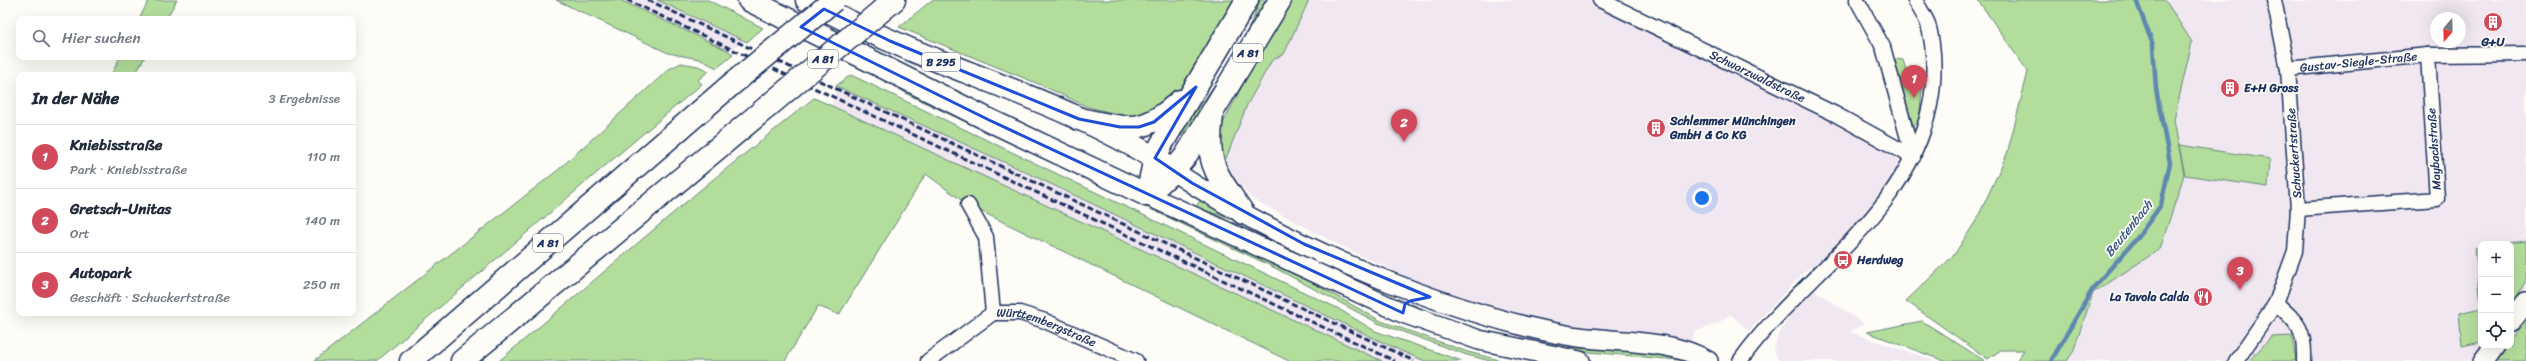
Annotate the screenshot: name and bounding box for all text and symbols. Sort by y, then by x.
building icon: G+U [2482,11,2504,33]
north arrow [2430,12,2466,48]
search box [16,16,356,60]
text: Hier suchen [62,25,141,51]
icon: search [30,27,52,49]
place label: G+U [2481,31,2505,53]
road number: A 81 [1233,44,1263,62]
street label: Schwarzwaldstraße [1706,44,1809,109]
street label: Gustav-Siegle-Straße [2299,45,2418,79]
road number: A 81 [808,50,838,68]
road number: B 295 [922,53,960,71]
pin: 1 [1901,65,1927,98]
building icon: E+H Gross [2219,77,2241,99]
place label: E+H Gross [2244,77,2300,99]
text: In der Nähe [32,83,119,113]
text: 3 Ergebnisse [269,87,340,110]
street label: Schuckertstraße [2280,107,2308,199]
street label: Maybachstraße [2420,107,2448,191]
pin: 2 [1391,109,1417,142]
place label: Schlemmer Münchingen GmbH & Co KG [1669,110,1796,146]
building icon: Schlemmer Münchingen GmbH & Co KG [1645,117,1667,139]
text: Kniebisstraße [70,132,163,158]
text: 1 [42,145,48,168]
text: 110 m [307,145,340,168]
text: Park · Kniebisstraße [70,158,187,181]
your location [1692,188,1712,208]
water label: Beutenbach [2098,194,2159,262]
text: Gretsch-Unitas [70,196,171,222]
text: 2 [41,209,49,232]
text: 140 m [305,209,340,232]
text: Ort [70,222,89,245]
road number: A 81 [533,234,563,252]
map controls [2478,241,2514,349]
button: + [2478,241,2514,277]
bus stop icon: Herdweg [1832,249,1854,271]
place label: Herdweg [1856,249,1904,271]
pin: 3 [2227,257,2253,290]
text: Autopark [70,260,132,286]
text: 3 [41,273,49,296]
text: 250 m [303,273,340,296]
button: − [2478,277,2514,313]
text: Geschäft · Schuckertstraße [70,286,230,309]
place label: La Tavola Calda [2110,286,2190,308]
restaurant icon: La Tavola Calda [2192,286,2214,308]
street label: Württembergstraße [996,302,1100,353]
button: locate [2478,313,2514,349]

